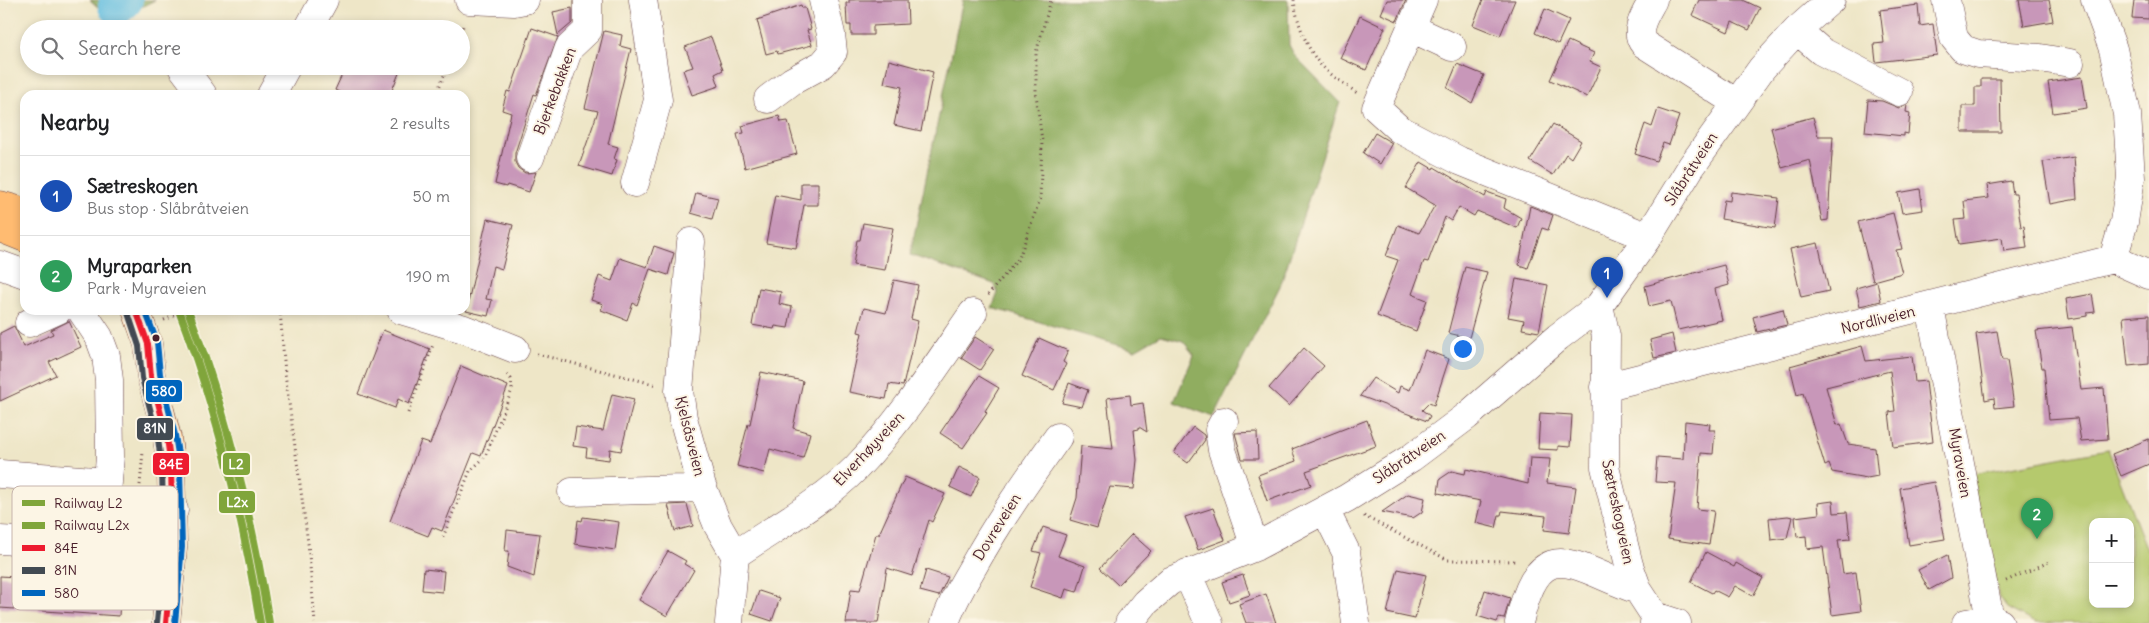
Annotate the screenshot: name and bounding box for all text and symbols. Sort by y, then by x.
search box [20,20,470,75]
icon: search [38,34,66,62]
text: Search here [78,36,181,60]
street label: Bjerkebakken [529,44,580,137]
text: Nearby [40,109,110,136]
text: 2 results [390,113,450,133]
street label: Slåbråtveien [1660,128,1721,209]
text: Sætreskogen [87,174,198,198]
text: 1 [53,186,59,206]
text: 50 m [412,186,450,206]
text: Bus stop · Slåbråtveien [87,198,249,218]
text: Myraparken [87,254,192,278]
pin: 1 [1591,257,1623,298]
text: 2 [52,266,60,286]
text: 190 m [406,266,450,286]
text: Park · Myraveien [87,278,207,298]
street label: Nordliveien [1839,301,1917,338]
unlabelled marker [151,333,161,343]
your location [1450,336,1476,362]
line badge: 580 [145,379,183,403]
text: 580 [151,382,177,400]
street label: Kjelsåsveien [671,394,710,478]
street label: Elverhøyveien [829,407,908,490]
line badge: 81N [136,417,174,441]
text: 81N [143,419,167,437]
street label: Slåbråtveien [1369,425,1449,488]
street label: Myraveien [1945,426,1976,500]
line badge: 84E [152,452,190,476]
line badge: L2 [222,452,251,476]
text: 84E [159,455,183,473]
text: L2 [228,455,244,473]
street label: Sætreskogveien [1598,458,1639,566]
legend [12,486,178,610]
street label: Dovreveien [968,489,1025,564]
line badge: L2x [218,490,256,514]
text: L2x [226,493,248,511]
text: Railway L2 [54,494,123,512]
pin: 2 [2021,498,2053,539]
text: Railway L2x [54,516,130,534]
map controls [2089,518,2134,608]
button: + [2089,518,2134,563]
text: 84E [54,539,78,557]
text: 81N [54,561,77,579]
button: − [2089,563,2134,608]
text: 580 [54,584,79,602]

